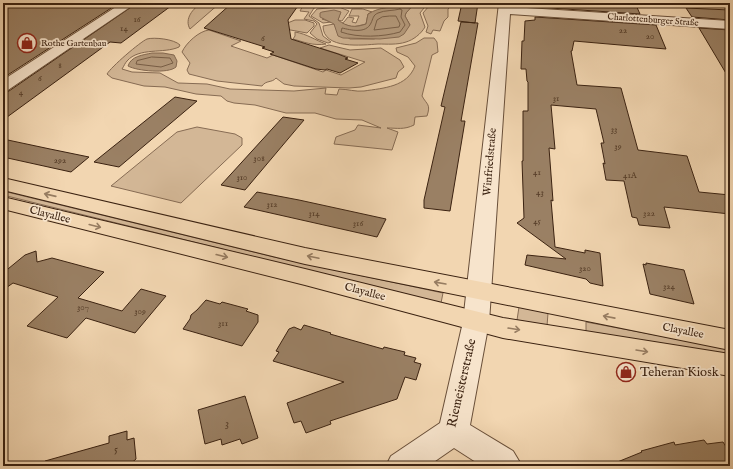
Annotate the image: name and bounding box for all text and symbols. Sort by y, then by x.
street label: Charlottenburger Straße [607,11,699,29]
house number: 16 [133,14,141,25]
house number: 14 [120,23,128,34]
house number: 22 [619,25,627,36]
house number: 20 [646,31,654,42]
shop icon: Rothe Gartenbau [16,32,38,54]
house number: 6 [261,33,265,44]
place label: Rothe Gartenbau [41,38,107,49]
house number: 8 [58,60,62,71]
house number: 6 [38,73,42,84]
house number: 4 [19,87,24,98]
house number: 31 [553,93,559,104]
house number: 33 [611,124,617,135]
street label: Winfriedstraße [480,127,500,197]
house number: 39 [614,141,622,152]
house number: 308 [253,153,265,164]
house number: 292 [54,155,66,166]
house number: 41 [533,167,541,178]
house number: 41A [623,170,638,181]
house number: 310 [236,172,248,183]
house number: 43 [536,187,544,198]
one-way arrow [44,190,57,198]
house number: 312 [267,199,277,210]
street label: Clayallee [28,203,72,227]
house number: 314 [308,208,320,219]
house number: 322 [643,208,655,219]
house number: 45 [533,216,542,227]
house number: 316 [353,218,363,229]
one-way arrow [88,222,101,230]
one-way arrow [215,253,228,261]
one-way arrow [306,253,319,261]
house number: 320 [579,263,591,274]
one-way arrow [434,279,447,287]
street label: Clayallee [343,280,387,304]
house number: 324 [663,281,676,292]
house number: 307 [77,302,89,313]
house number: 309 [134,306,146,317]
one-way arrow [603,312,616,320]
house number: 311 [218,318,228,329]
street label: Clayallee [661,320,705,342]
one-way arrow [507,326,520,334]
street label: Riemeisterstraße [444,337,480,429]
one-way arrow [635,347,648,355]
shop icon: Teheran Kiosk [615,361,637,383]
place label: Teheran Kiosk [640,364,720,381]
house number: 3 [225,417,229,431]
house number: 5 [114,442,118,456]

